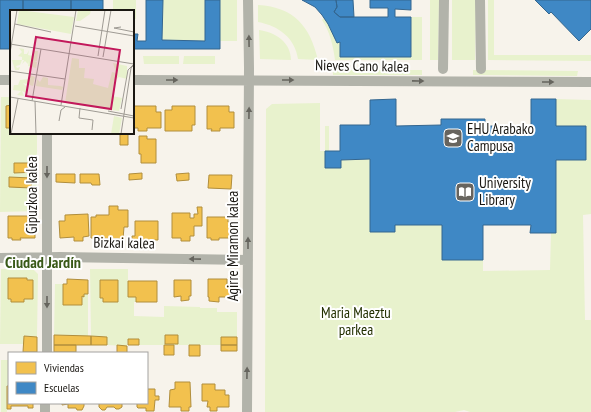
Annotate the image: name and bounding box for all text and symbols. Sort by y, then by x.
inset map [10,10,134,134]
one-way arrow [246,34,252,47]
street label: Nieves Cano kalea [315,55,409,76]
one-way arrow [166,77,179,83]
one-way arrow [282,77,295,83]
one-way arrow [412,78,425,84]
one-way arrow [542,79,555,85]
one-way arrow [246,106,252,119]
place label: EHU Arabako Campusa [467,119,534,155]
school or university icon: EHU Arabako Campusa [442,127,464,149]
street label: Gipuzkoa kalea [22,156,41,234]
one-way arrow [44,166,50,179]
place label: University Library [479,173,531,209]
library icon: University Library [454,181,476,203]
street label: Agirre Miramon kalea [223,191,242,301]
street label: Bizkai kalea [93,232,155,253]
one-way arrow [245,236,251,249]
district label: Ciudad Jardín [5,252,81,272]
one-way arrow [188,256,201,262]
one-way arrow [43,296,50,308]
park label: Maria Maeztu parkea [321,303,391,339]
legend [8,352,148,404]
text: Viviendas [43,360,84,375]
one-way arrow [244,366,250,379]
text: Escuelas [44,380,79,395]

